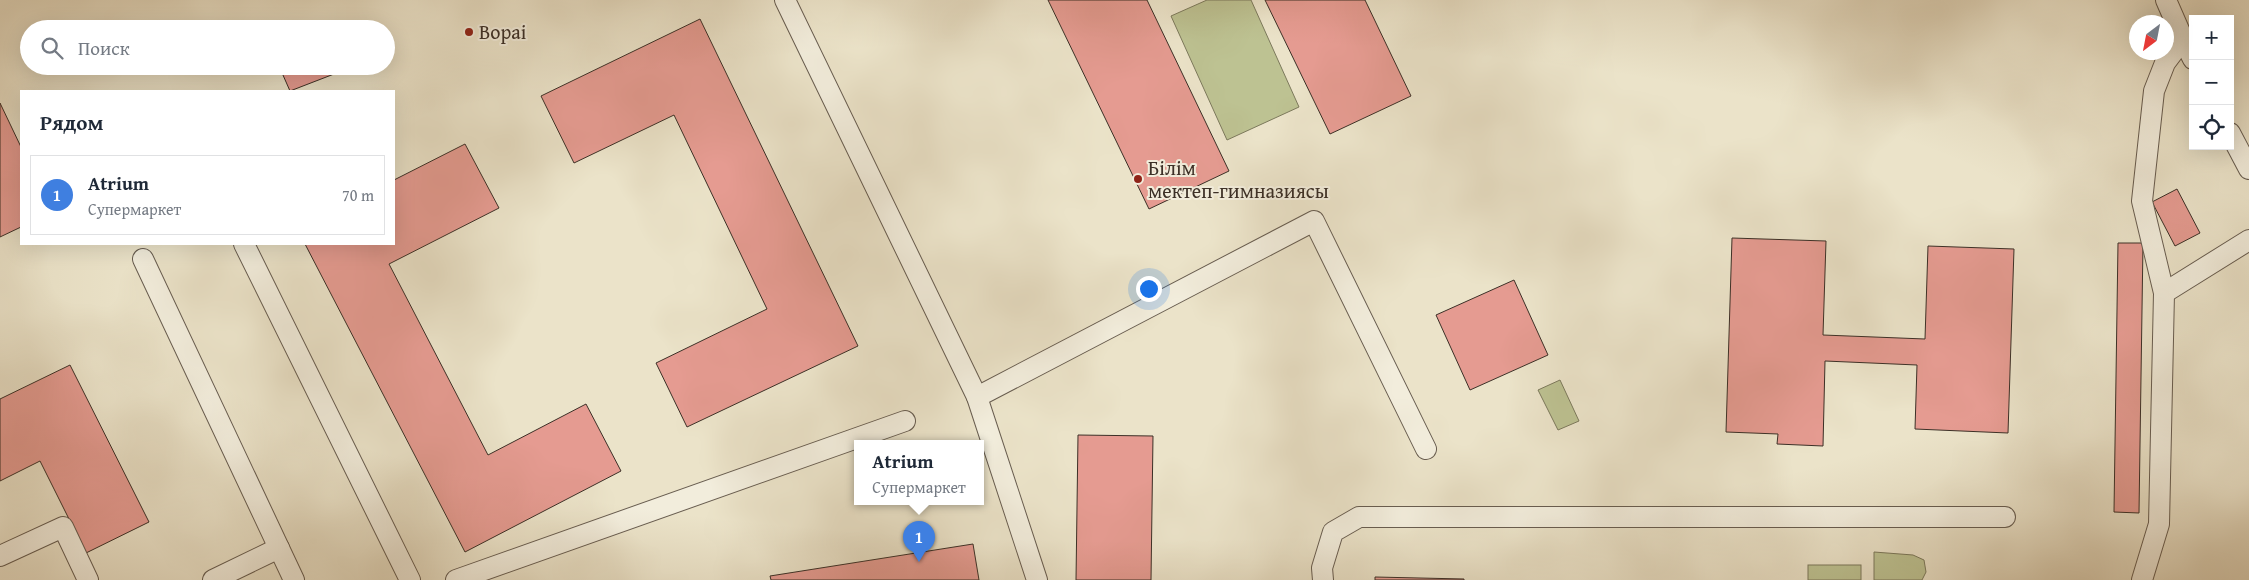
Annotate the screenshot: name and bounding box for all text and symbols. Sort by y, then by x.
north arrow [2129,15,2174,60]
map controls [2189,15,2234,150]
button: + [2189,15,2234,60]
place label: Bopai [479,17,527,46]
search box [20,20,395,75]
marker: Bopai [463,26,475,38]
icon: search [38,34,66,62]
text: Поиск [78,34,130,62]
button: − [2189,60,2234,105]
button: locate [2189,105,2234,150]
text: Рядом [40,107,103,138]
place label: Білім мектеп-гимназиясы [1148,153,1329,205]
text: Atrium [88,169,149,197]
marker: Білім мектеп-гимназиясы [1132,173,1144,185]
text: 1 [53,183,61,207]
text: 70 m [342,183,374,207]
text: Супермаркет [88,197,181,221]
your location [1136,276,1162,302]
popup [854,440,984,505]
text: Atrium [872,447,933,475]
text: Супермаркет [872,475,966,499]
pin: 1 [903,521,935,562]

